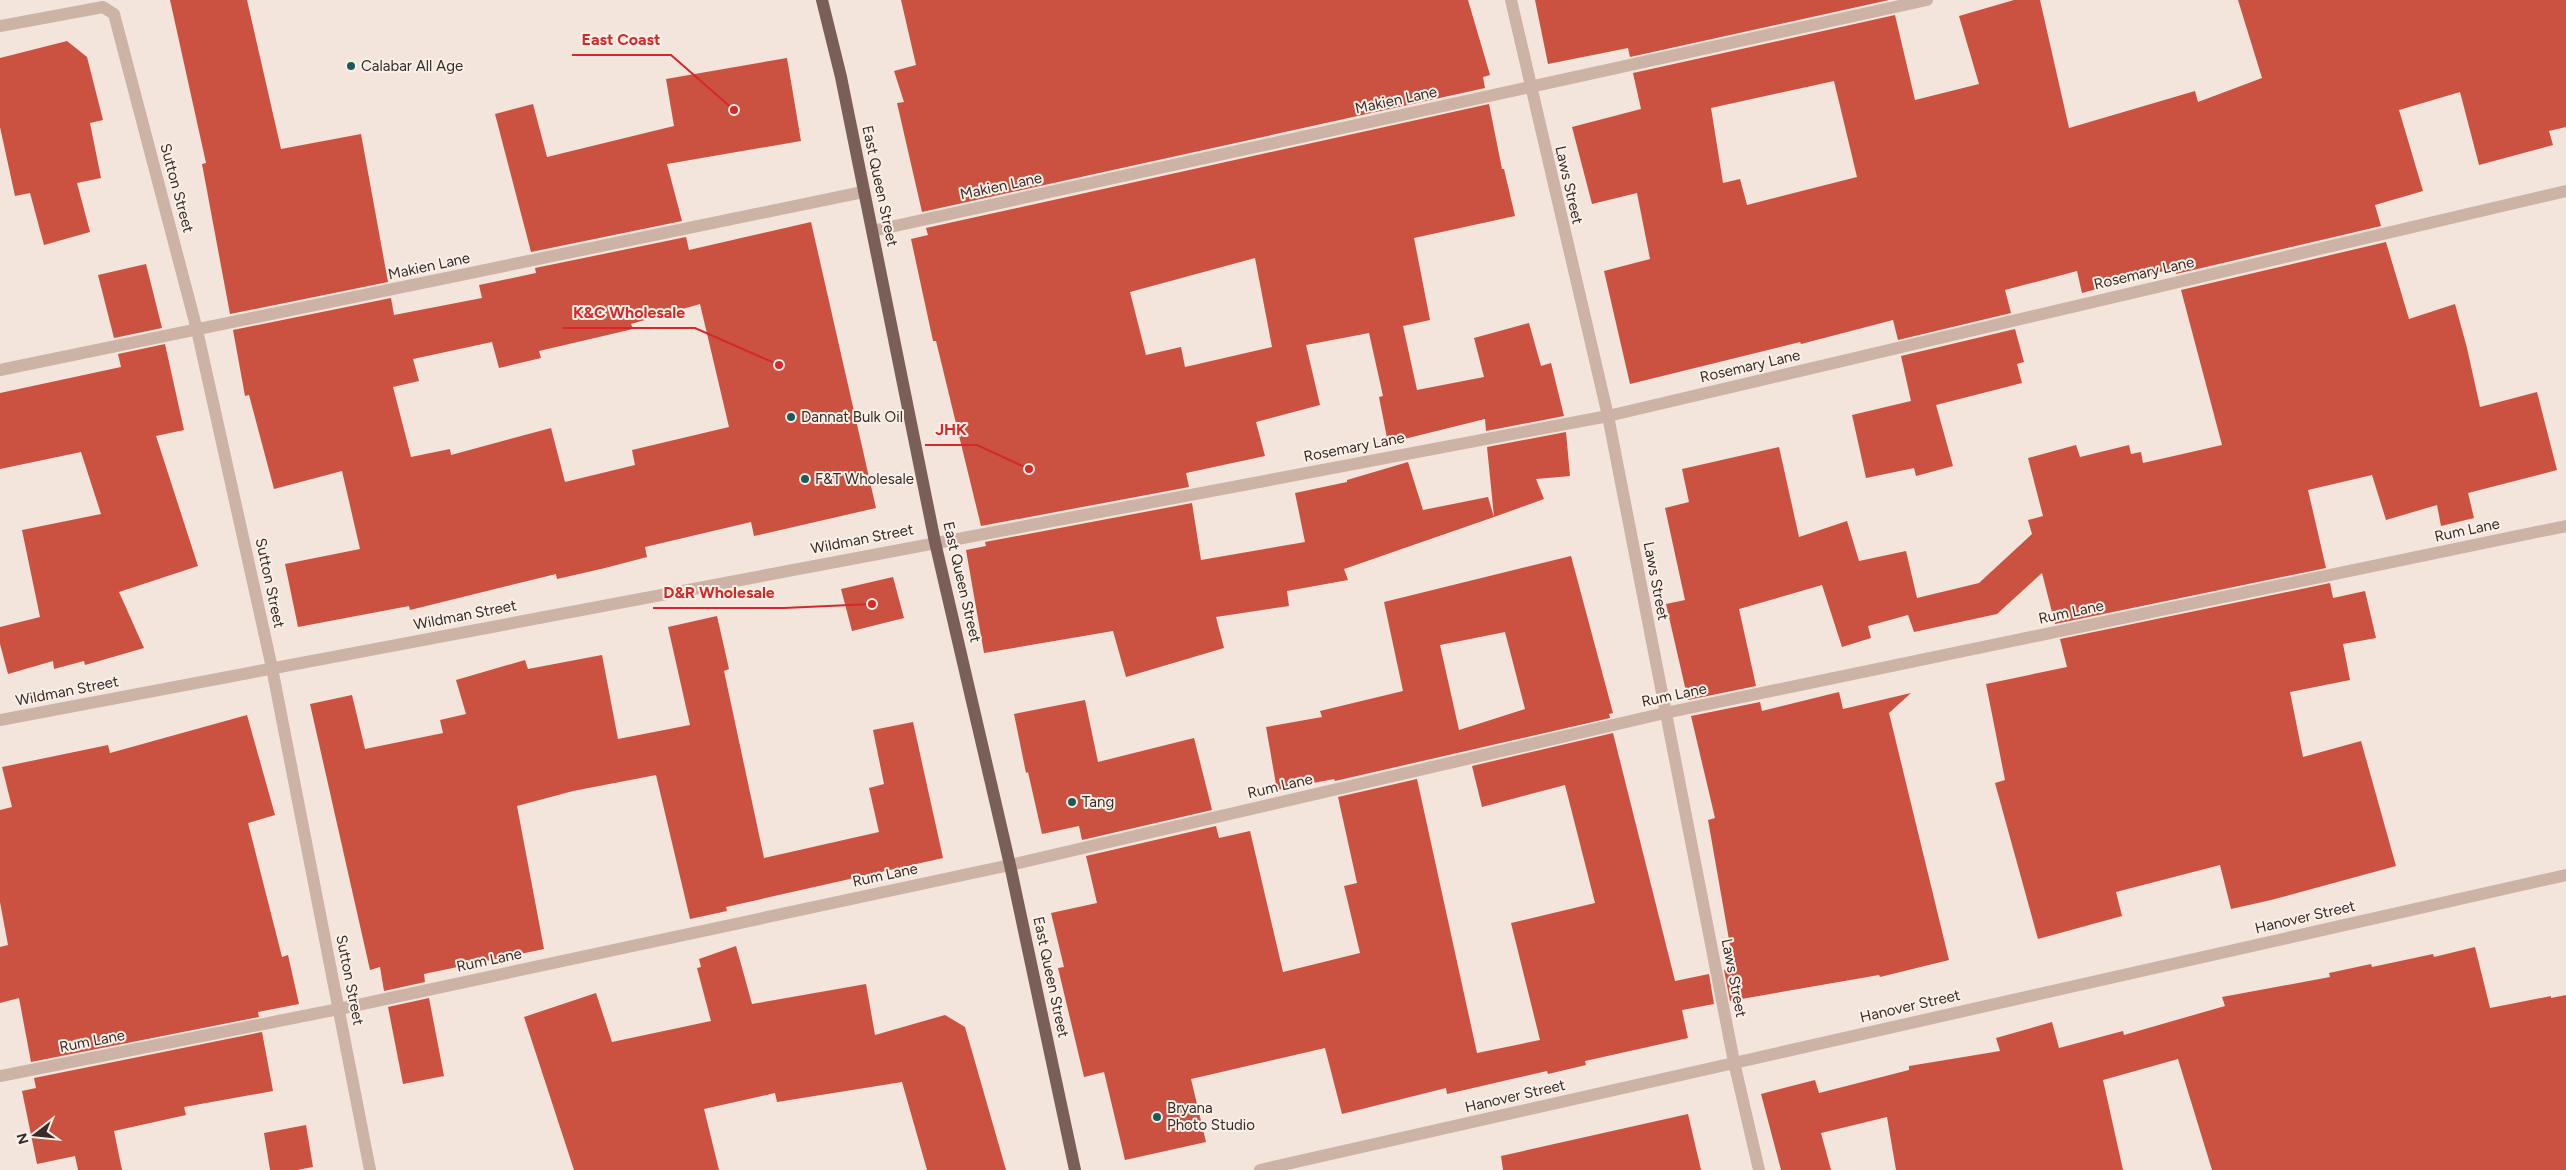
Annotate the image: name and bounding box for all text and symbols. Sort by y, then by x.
callout: East Coast [572,24,671,55]
text: East Coast [582,30,660,49]
place label: Calabar All Age [361,57,463,75]
marker: Calabar All Age [345,60,357,72]
street label: Makien Lane [1353,83,1439,117]
street label: East Queen Street [858,124,902,249]
street label: Sutton Street [156,141,198,235]
street label: Laws Street [1551,144,1587,226]
street label: Makien Lane [958,169,1044,203]
street label: Makien Lane [386,249,472,283]
street label: Rosemary Lane [2092,253,2196,293]
callout: K&C Wholesale [563,297,695,328]
text: K&C Wholesale [573,303,685,322]
street label: Rosemary Lane [1698,346,1802,386]
place label: Dannat Bulk Oil [801,408,903,426]
marker: Dannat Bulk Oil [785,411,797,423]
callout: JHK [925,414,977,445]
text: JHK [935,420,967,439]
street label: Rosemary Lane [1302,428,1406,466]
place label: F&T Wholesale [815,470,914,488]
marker: F&T Wholesale [799,473,811,485]
street label: Rum Lane [2433,514,2501,546]
street label: Wildman Street [809,520,915,558]
street label: East Queen Street [939,520,985,644]
street label: Sutton Street [252,536,288,630]
street label: Laws Street [1640,540,1673,622]
callout: D&R Wholesale [653,577,784,608]
text: D&R Wholesale [663,583,775,602]
street label: Wildman Street [412,596,518,634]
street label: Rum Lane [2037,596,2105,628]
street label: Wildman Street [14,672,120,710]
street label: Rum Lane [1640,679,1708,711]
street label: Rum Lane [1246,770,1314,802]
place label: Tang [1082,793,1114,811]
marker: Tang [1066,796,1078,808]
street label: Rum Lane [851,859,919,891]
street label: Hanover Street [2253,897,2357,937]
street label: East Queen Street [1029,915,1073,1040]
street label: Sutton Street [332,933,368,1027]
street label: Laws Street [1718,937,1751,1019]
street label: Rum Lane [455,944,523,976]
street label: Hanover Street [1858,986,1962,1026]
street label: Rum Lane [58,1026,126,1056]
street label: Hanover Street [1463,1076,1567,1116]
place label: Bryana Photo Studio [1167,1099,1255,1134]
north arrow [10,1110,60,1160]
marker: Bryana Photo Studio [1151,1111,1163,1123]
text: N [13,1131,33,1146]

